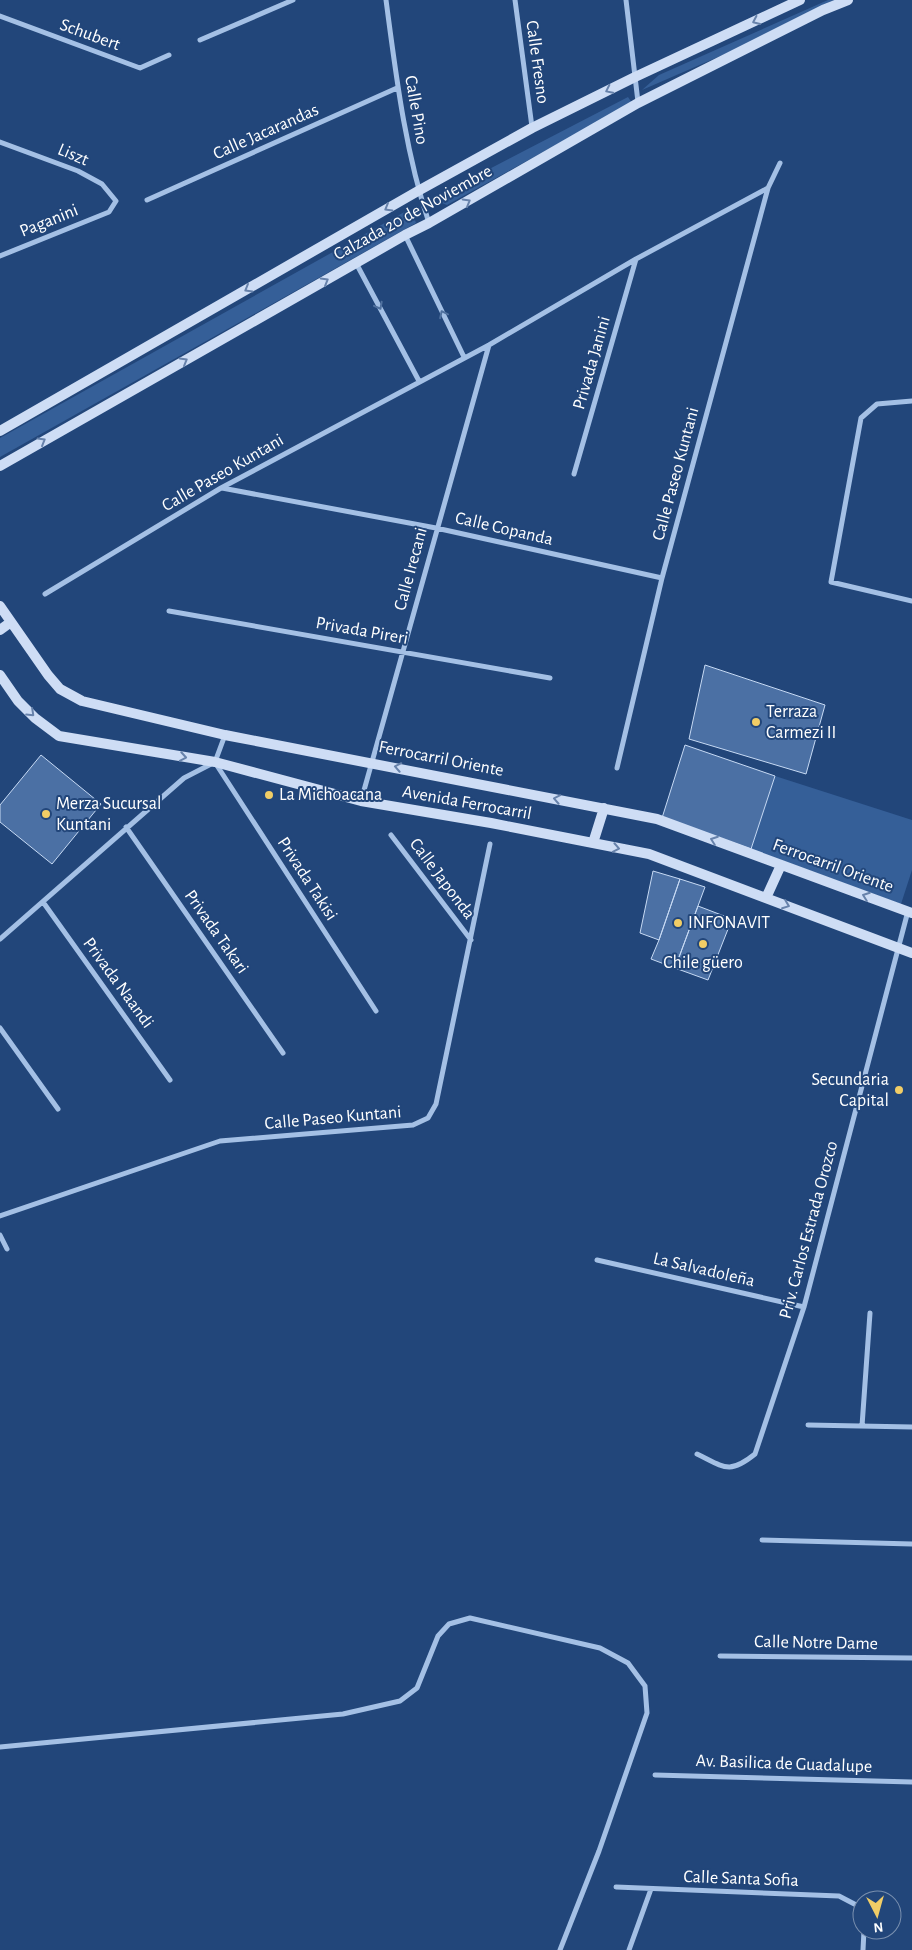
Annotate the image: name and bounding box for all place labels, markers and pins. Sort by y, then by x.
place label: Terraza Carmezi II [766,703,836,742]
marker: Terraza Carmezi II [750,716,762,728]
place label: La Michoacana [279,786,382,804]
marker: La Michoacana [263,789,275,801]
place label: Merza Sucursal Kuntani [56,795,161,834]
marker: Merza Sucursal Kuntani [40,808,52,820]
place label: INFONAVIT [688,914,770,932]
marker: INFONAVIT [672,917,684,929]
marker: Chile güero [697,938,709,950]
place label: Chile güero [663,954,743,972]
place label: Secundaria Capital [811,1071,889,1110]
marker: Secundaria Capital [893,1084,905,1096]

